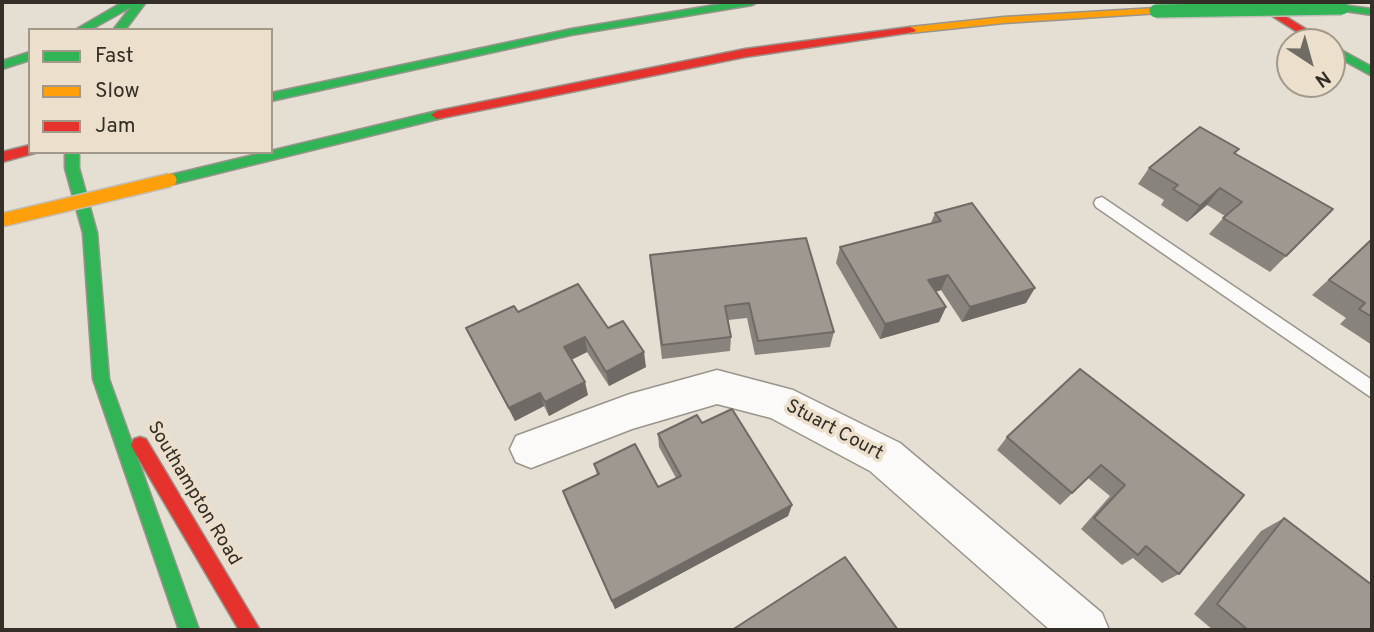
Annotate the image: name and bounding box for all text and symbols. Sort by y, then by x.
legend [28,28,273,154]
north arrow [1276,28,1346,98]
text: Fast [95,43,134,70]
text: N [1310,65,1335,92]
text: Slow [95,78,140,105]
text: Jam [95,113,136,140]
street label: Stuart Court [781,396,887,466]
street label: Southampton Road [141,418,245,570]

